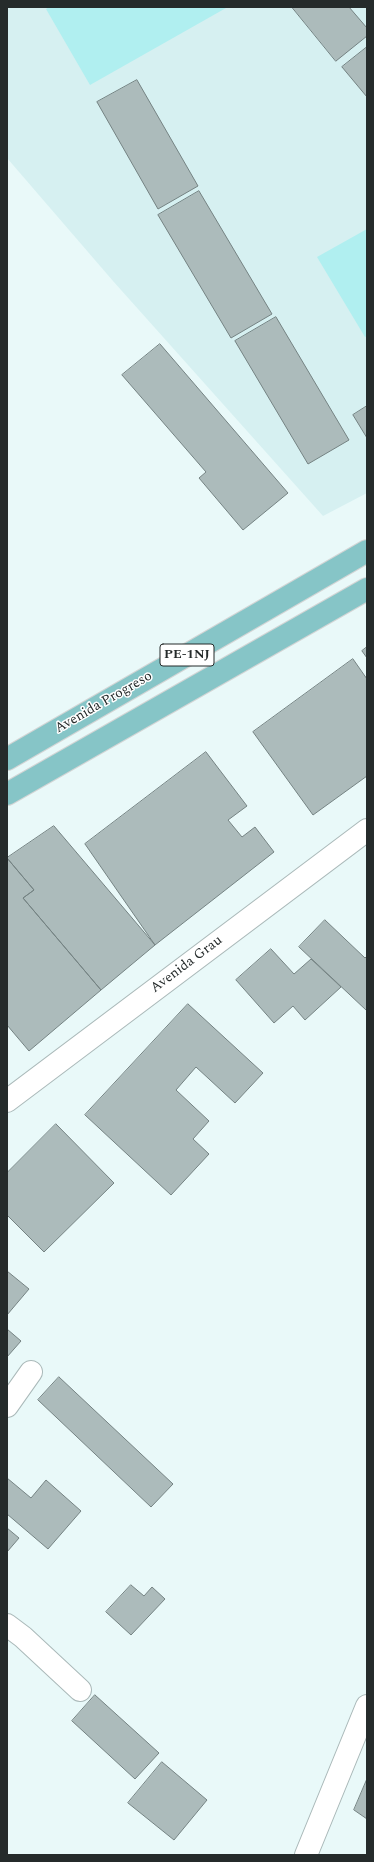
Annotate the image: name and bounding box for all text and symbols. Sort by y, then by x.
road number: PE-1NJ [160,644,214,666]
street label: Avenida Progreso [52,668,156,738]
street label: Avenida Grau [148,933,226,997]

